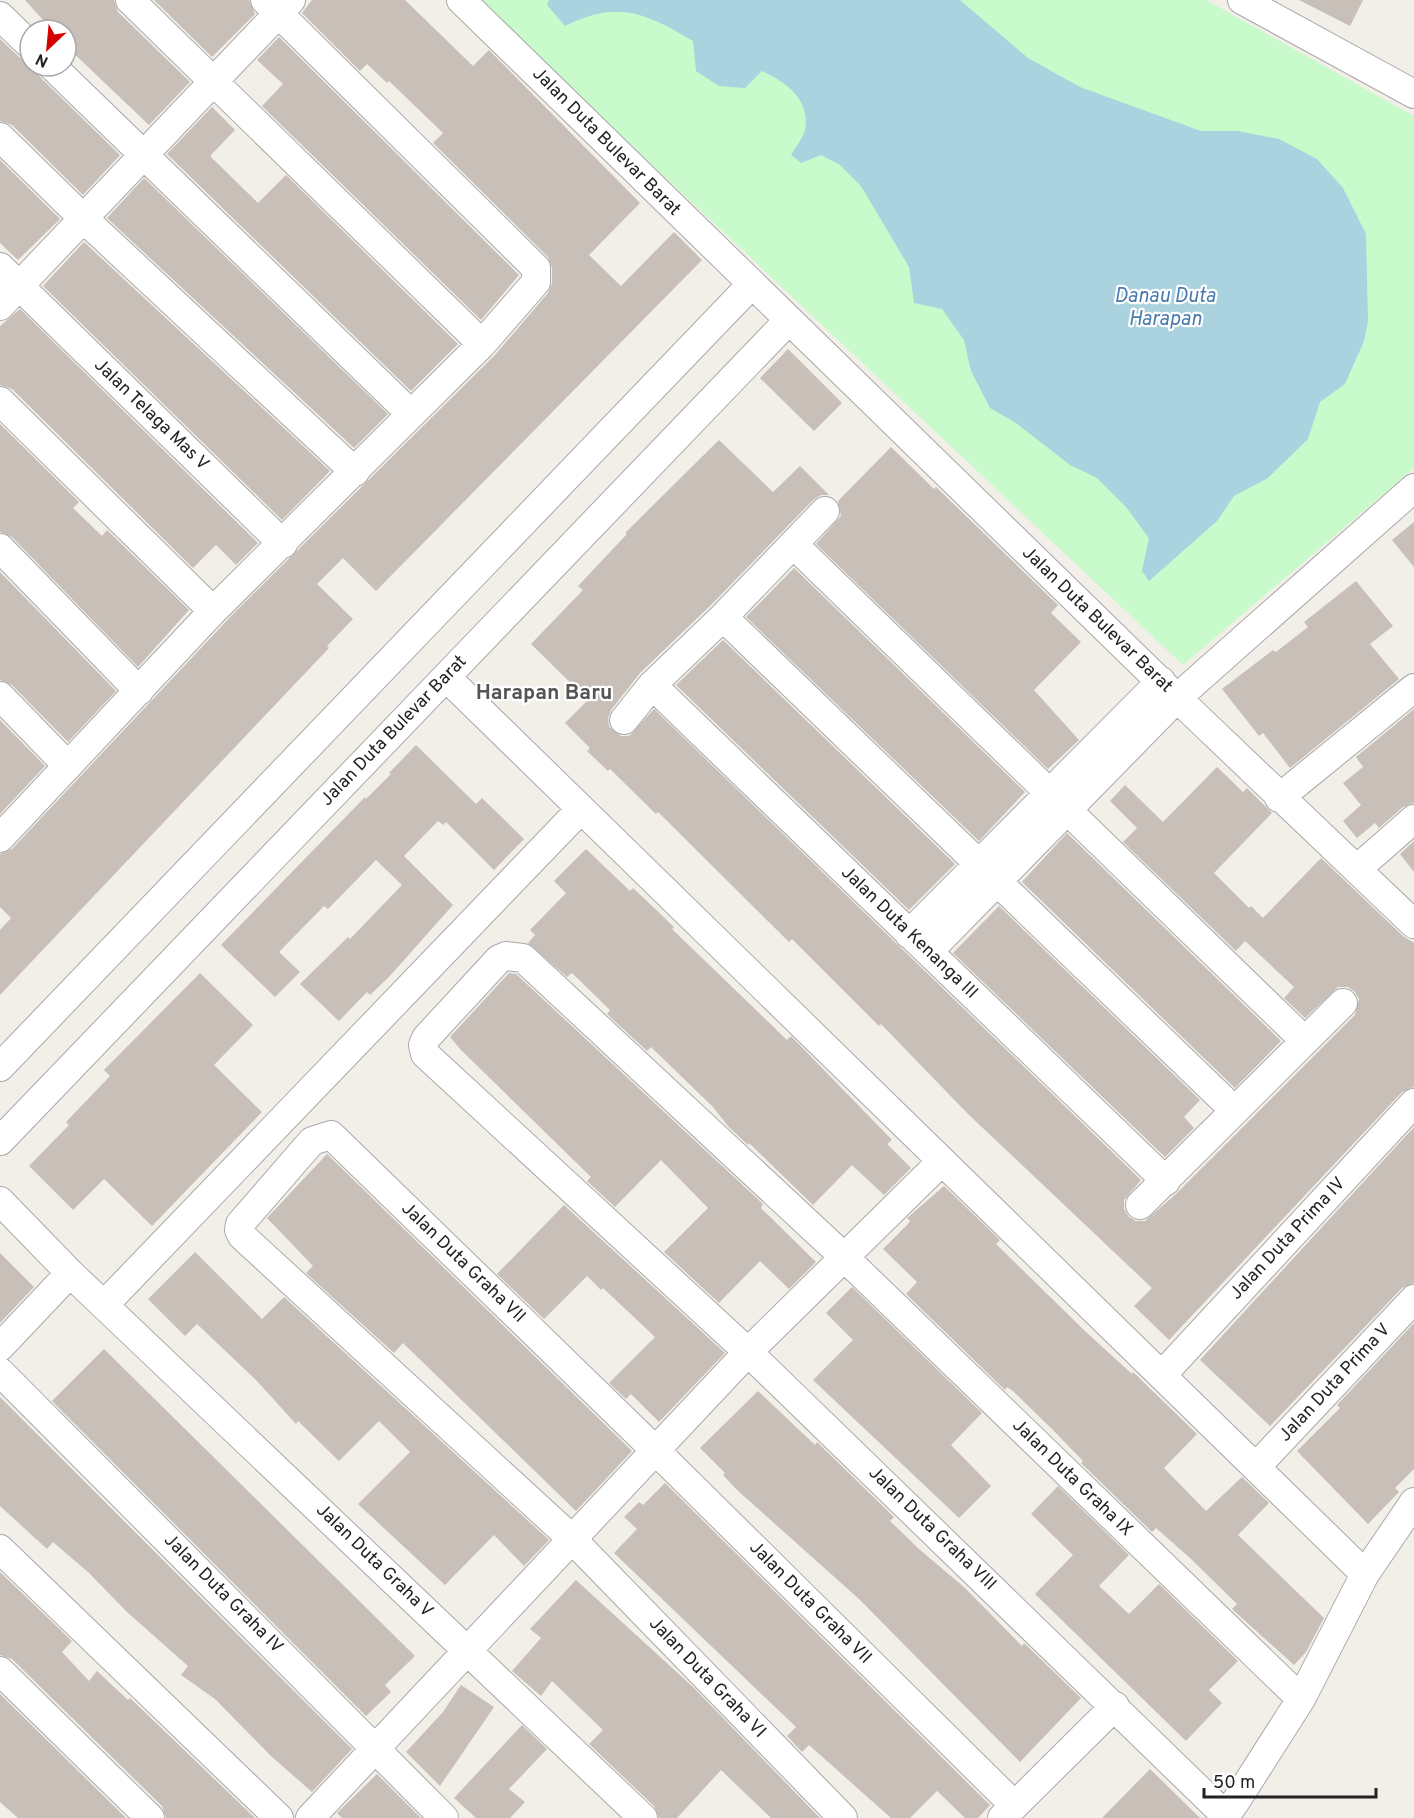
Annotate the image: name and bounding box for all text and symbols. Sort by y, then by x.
north arrow [18,18,78,78]
text: N [33,48,52,71]
street label: Jalan Duta Bulevar Barat [527,63,685,221]
water label: Danau Duta Harapan [1114,284,1216,333]
street label: Jalan Telaga Mas V [89,354,213,476]
street label: Jalan Duta Bulevar Barat [1017,542,1177,698]
street label: Jalan Duta Bulevar Barat [316,651,472,811]
district label: Harapan Baru [476,680,612,707]
street label: Jalan Duta Kenanga III [836,862,982,1004]
street label: Jalan Duta Prima IV [1225,1173,1351,1305]
street label: Jalan Duta Graha VII [396,1198,530,1328]
street label: Jalan Duta Prima V [1274,1319,1396,1447]
street label: Jalan Duta Graha IX [1007,1414,1137,1542]
street label: Jalan Duta Graha VIII [863,1462,1001,1596]
street label: Jalan Duta Graha V [311,1499,437,1623]
street label: Jalan Duta Graha IV [158,1529,288,1659]
street label: Jalan Duta Graha VII [744,1537,876,1669]
street label: Jalan Duta Graha VI [643,1613,771,1743]
scale bar [1204,1761,1376,1799]
text: 50 m [1213,1772,1255,1795]

